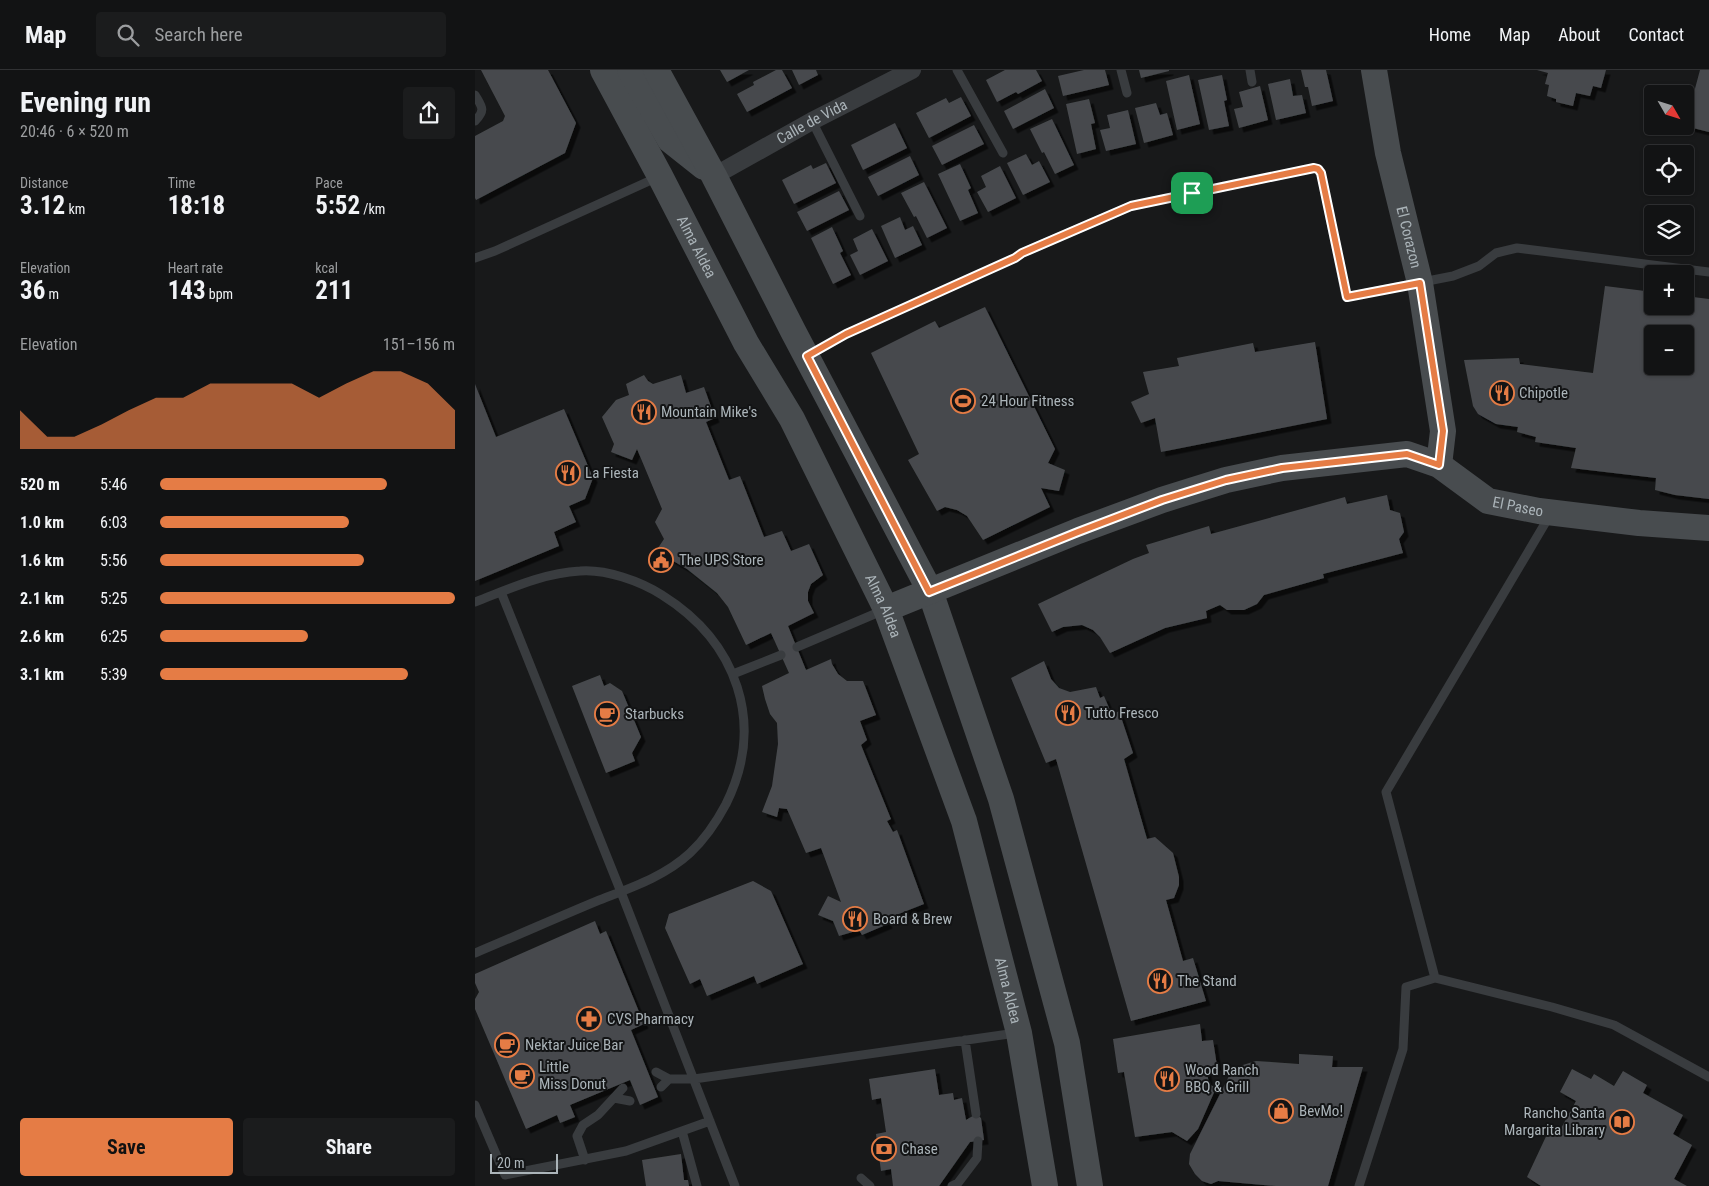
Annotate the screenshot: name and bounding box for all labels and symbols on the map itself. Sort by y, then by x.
north arrow [1644,85,1694,135]
street label: Calle de Vida [773,96,850,148]
pin [1171,172,1213,214]
street label: El Corazon [1392,204,1425,270]
street label: Alma Aldea [673,213,720,281]
restaurant icon: Chipotle [1489,380,1515,406]
place label: Chipotle [1519,384,1568,402]
sports icon: 24 Hour Fitness [950,388,976,414]
place label: 24 Hour Fitness [981,392,1075,410]
restaurant icon: Mountain Mike's [631,399,657,425]
place label: Mountain Mike's [661,403,758,421]
restaurant icon: La Fiesta [555,460,581,486]
place label: La Fiesta [585,464,639,482]
street label: El Paseo [1491,493,1544,520]
public building icon: The UPS Store [648,547,674,573]
place label: The UPS Store [679,551,764,569]
street label: Alma Aldea [861,571,905,640]
restaurant icon: Tutto Fresco [1055,700,1081,726]
cafe icon: Starbucks [594,701,620,727]
place label: Tutto Fresco [1085,704,1159,722]
place label: Starbucks [625,705,684,723]
restaurant icon: Board & Brew [842,906,868,932]
place label: Board & Brew [873,910,952,928]
street label: Alma Aldea [991,955,1025,1026]
restaurant icon: The Stand [1147,968,1173,994]
place label: The Stand [1177,972,1237,990]
pharmacy icon: CVS Pharmacy [576,1006,602,1032]
place label: CVS Pharmacy [607,1010,694,1028]
cafe icon: Nektar Juice Bar [494,1032,520,1058]
place label: Nektar Juice Bar [525,1036,623,1054]
place label: Little Miss Donut [539,1058,606,1093]
place label: Wood Ranch BBQ & Grill [1185,1061,1259,1096]
cafe icon: Little Miss Donut [509,1063,535,1089]
restaurant icon: Wood Ranch BBQ & Grill [1154,1066,1180,1092]
shop icon: BevMo! [1268,1098,1294,1124]
place label: BevMo! [1299,1102,1343,1120]
place label: Rancho Santa Margarita Library [1504,1104,1605,1139]
library icon: Rancho Santa Margarita Library [1609,1109,1635,1135]
bank icon: Chase [871,1136,897,1162]
place label: Chase [901,1140,938,1158]
scale bar [490,1151,557,1174]

